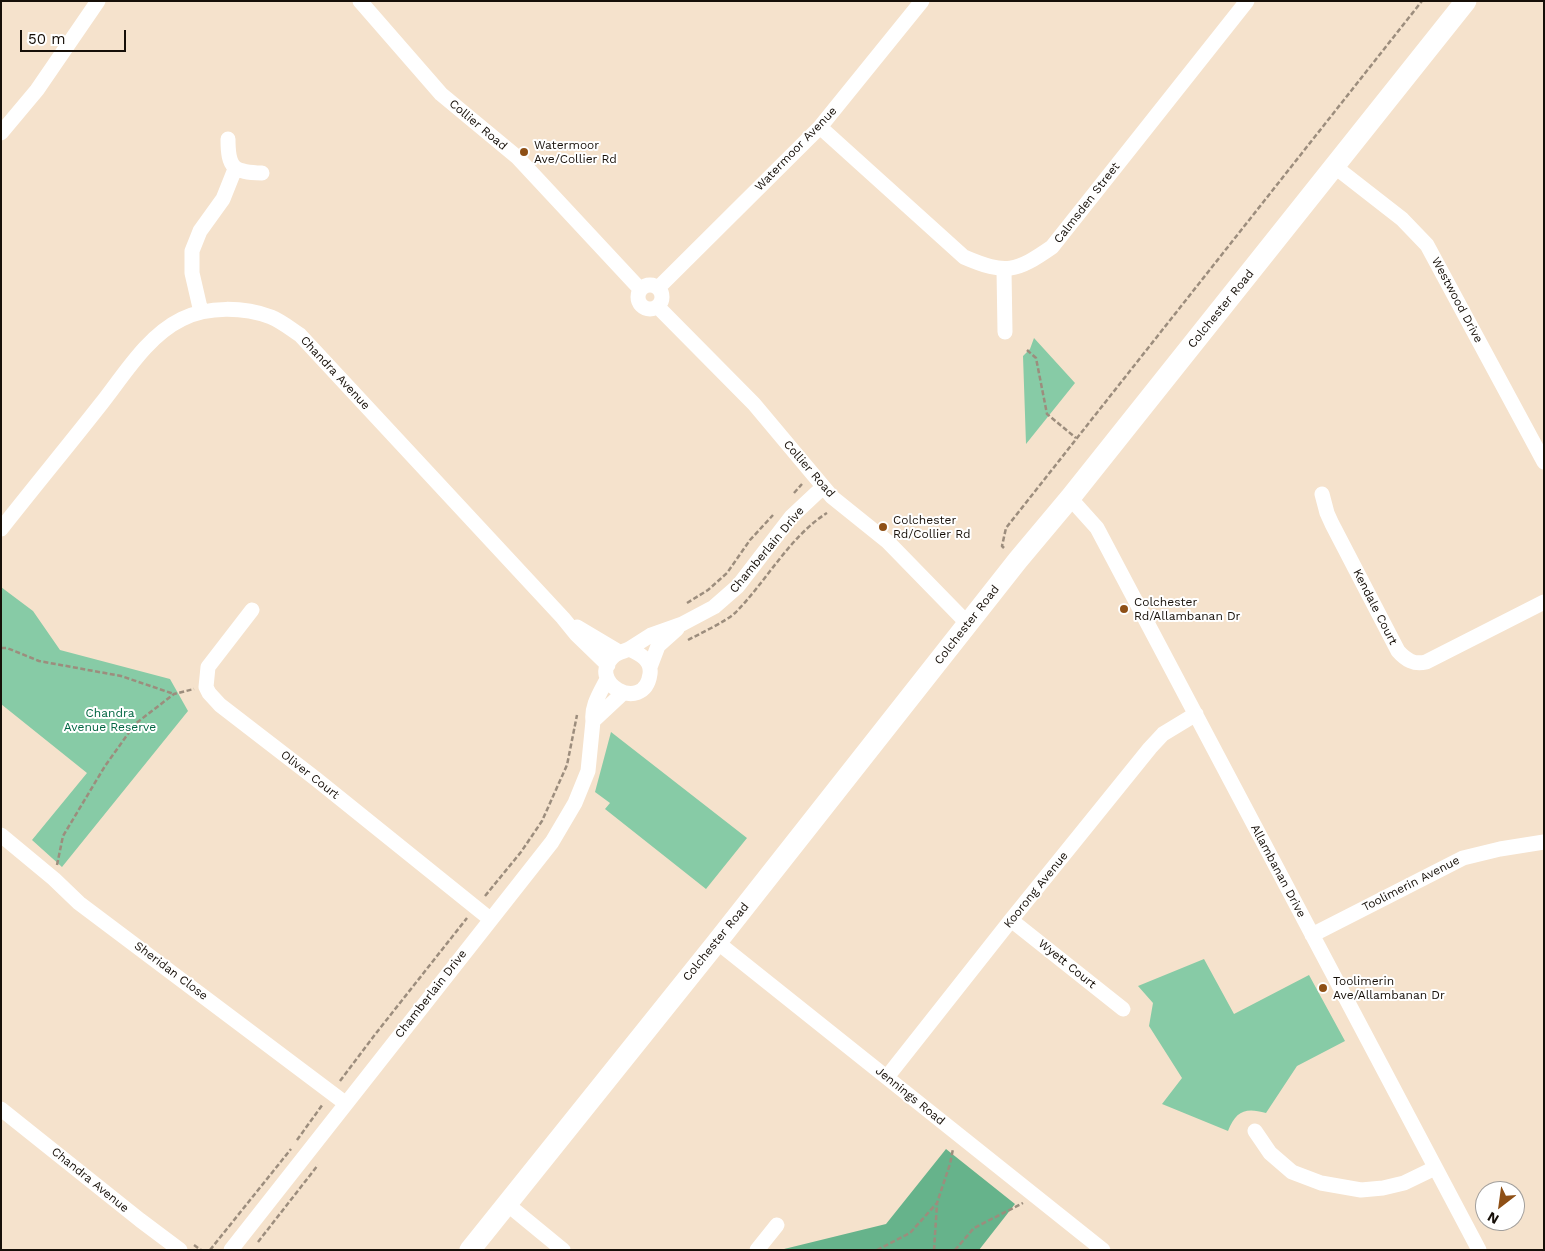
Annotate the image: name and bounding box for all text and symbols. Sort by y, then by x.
scale bar [22,20,129,52]
text: 50 m [28,30,65,48]
street label: Collier Road [446,97,510,153]
street label: Watermoor Avenue [752,104,840,194]
place label: Watermoor Ave/Collier Rd [534,138,617,166]
marker: Watermoor Ave/Collier Rd [518,146,530,158]
street label: Calmsden Street [1051,160,1123,246]
street label: Westwood Drive [1428,255,1486,345]
street label: Colchester Road [1185,267,1257,351]
street label: Chandra Avenue [297,333,373,413]
street label: Collier Road [780,437,838,501]
street label: Chamberlain Drive [727,504,807,596]
place label: Colchester Rd/Collier Rd [893,513,970,541]
marker: Colchester Rd/Collier Rd [877,521,889,533]
street label: Kendale Court [1350,567,1400,647]
street label: Colchester Road [932,582,1002,668]
place label: Colchester Rd/Allambanan Dr [1134,595,1240,623]
marker: Colchester Rd/Allambanan Dr [1118,603,1130,615]
park label: Chandra Avenue Reserve [64,706,156,734]
street label: Oliver Court [278,748,342,802]
street label: Allambanan Drive [1247,822,1309,920]
street label: Koorong Avenue [1001,849,1071,931]
street label: Toolimerin Avenue [1360,853,1462,915]
street label: Colchester Road [680,900,752,984]
street label: Wyett Court [1035,936,1099,992]
street label: Sheridan Close [131,939,211,1003]
street label: Chamberlain Drive [392,947,470,1041]
place label: Toolimerin Ave/Allambanan Dr [1333,974,1445,1002]
marker: Toolimerin Ave/Allambanan Dr [1317,982,1329,994]
street label: Jennings Road [872,1064,948,1128]
street label: Chandra Avenue [48,1144,132,1216]
north arrow [1475,1181,1525,1231]
text: N [1485,1209,1501,1228]

